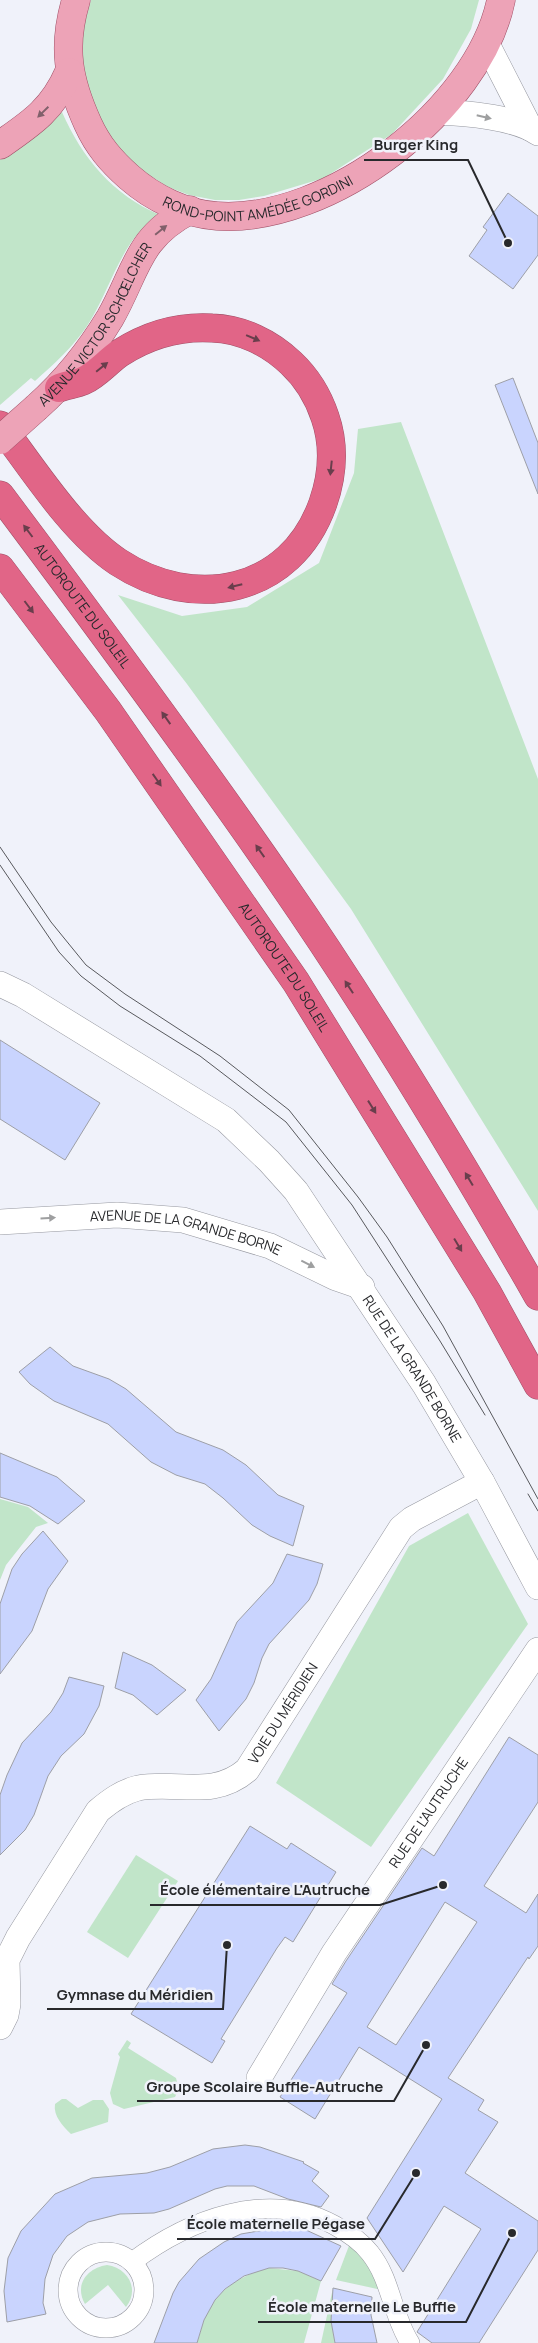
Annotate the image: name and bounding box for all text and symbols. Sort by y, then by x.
one-way arrow [37,106,49,118]
one-way arrow [477,113,492,121]
callout: Burger King [364,130,468,160]
text: Burger King [374,134,458,155]
street label: ROND-POINT AMÉDÉE GORDINI [160,170,356,225]
one-way arrow [154,224,167,235]
street label: AVENUE VICTOR SCHŒLCHER [34,238,156,410]
one-way arrow [246,334,260,342]
one-way arrow [95,361,108,372]
one-way arrow [327,461,335,477]
one-way arrow [22,525,33,538]
street label: AUTOROUTE DU SOLEIL [30,539,136,672]
one-way arrow [227,582,242,590]
one-way arrow [24,600,35,613]
one-way arrow [161,711,171,725]
one-way arrow [152,773,162,787]
one-way arrow [255,844,265,858]
street label: AUTOROUTE DU SOLEIL [235,899,334,1035]
one-way arrow [345,980,354,993]
one-way arrow [368,1100,377,1113]
one-way arrow [464,1172,473,1185]
street label: AVENUE DE LA GRANDE BORNE [89,1205,285,1259]
one-way arrow [41,1214,57,1222]
one-way arrow [453,1238,462,1251]
one-way arrow [300,1260,315,1269]
street label: RUE DE LA GRANDE BORNE [359,1291,466,1446]
street label: VOIE DU MÉRIDIEN [243,1659,322,1767]
street label: RUE DE L'AUTRUCHE [384,1753,472,1871]
callout: École élémentaire L'Autruche [150,1875,380,1905]
text: École élémentaire L'Autruche [160,1879,370,1900]
callout: Gymnase du Méridien [47,1979,223,2009]
text: Gymnase du Méridien [57,1984,213,2005]
callout: Groupe Scolaire Buffle-Autruche [137,2071,394,2101]
text: Groupe Scolaire Buffle-Autruche [147,2076,383,2097]
callout: École maternelle Pégase [177,2209,375,2239]
text: École maternelle Pégase [187,2213,365,2234]
callout: École maternelle Le Buffle [258,2292,466,2322]
text: École maternelle Le Buffle [268,2296,456,2317]

